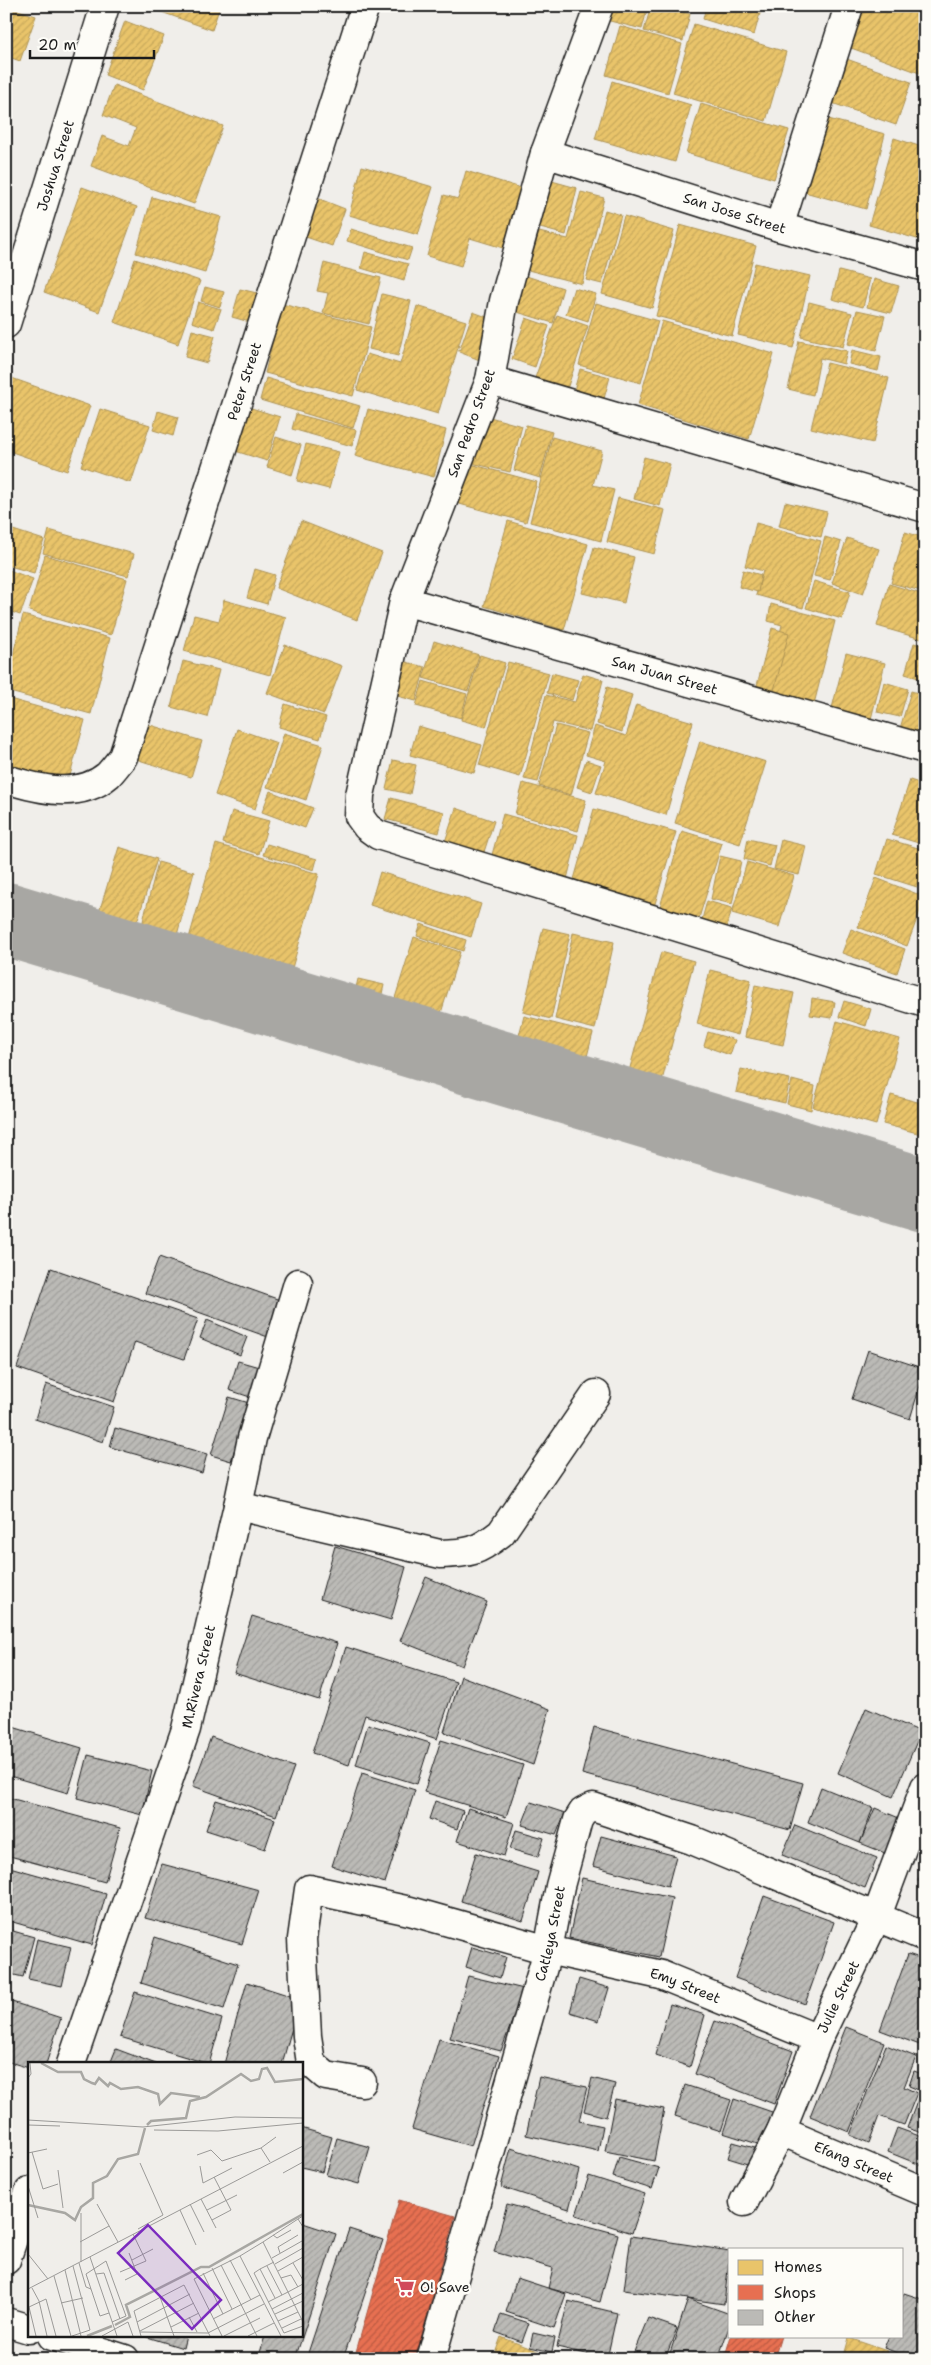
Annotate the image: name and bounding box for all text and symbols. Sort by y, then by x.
scale bar [30,28,154,60]
text: 20 m [38,35,77,55]
street label: Joshua Street [33,118,78,213]
street label: San Jose Street [681,188,788,238]
street label: Peter Street [223,340,265,423]
street label: San Pedro Street [443,366,499,480]
street label: San Juan Street [610,651,720,699]
street label: M.Rivera Street [177,1623,219,1730]
street label: Catleya Street [531,1884,569,1983]
street label: Julie Street [813,1958,863,2036]
street label: Emy Street [648,1964,723,2007]
inset map [28,2062,302,2338]
street label: Efang Street [811,2137,896,2187]
legend [728,2248,904,2338]
text: Homes [774,2257,822,2277]
supermarket icon: O! Save [394,2276,416,2298]
place label: O! Save [420,2278,470,2296]
text: Shops [774,2283,816,2303]
text: Other [774,2307,816,2327]

